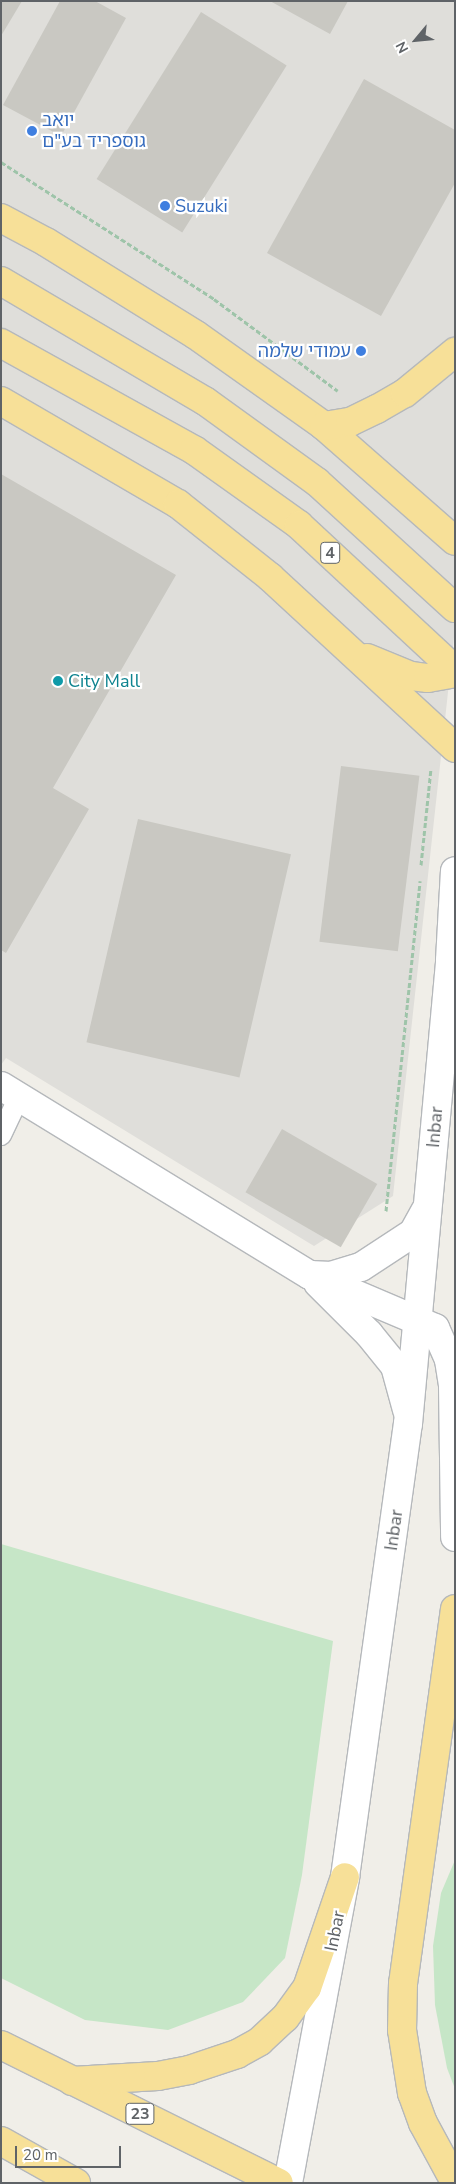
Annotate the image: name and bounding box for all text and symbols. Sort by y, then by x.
north arrow [391,15,441,65]
text: N [391,38,413,56]
place label: יואב גוספריד בע"ם [42,110,146,152]
marker: יואב גוספריד בע"ם [26,125,38,137]
place label: Suzuki [175,195,228,217]
marker: Suzuki [159,200,171,212]
place label: עמודי שלמה [258,340,351,362]
marker: עמודי שלמה [355,345,367,357]
road number: 4 [320,540,340,566]
place label: City Mall [68,670,140,692]
marker: City Mall [52,675,64,687]
street label: Inbar [422,1105,448,1149]
street label: Inbar [380,1508,408,1552]
street label: Inbar [320,1909,350,1953]
road number: 23 [125,2100,155,2128]
scale bar [18,2136,124,2168]
text: 20 m [23,2145,58,2165]

